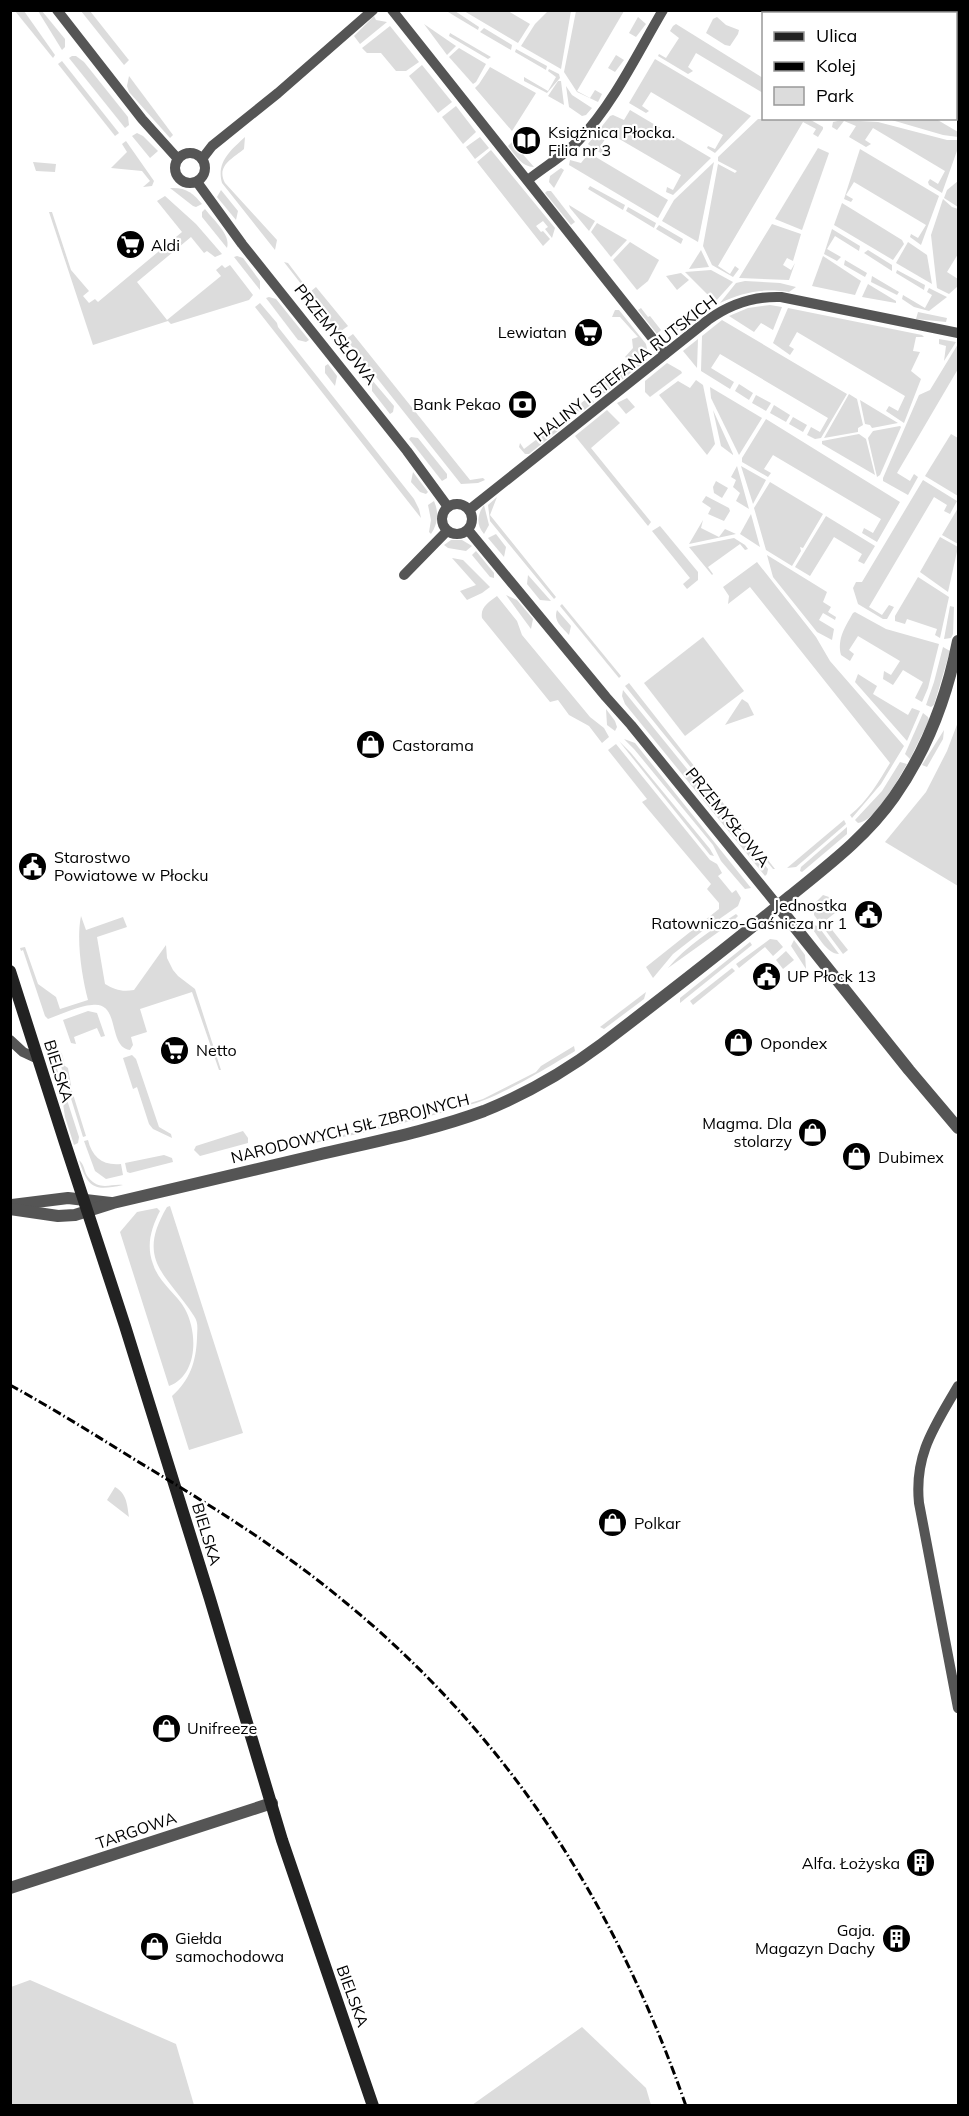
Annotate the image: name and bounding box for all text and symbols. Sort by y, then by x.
legend [762,12,957,120]
text: Ulica [816,24,857,47]
text: Kolej [816,54,856,77]
text: Park [816,84,855,107]
place label: Książnica Płocka. Filia nr 3 [548,122,675,160]
library icon: Książnica Płocka. Filia nr 3 [511,125,543,157]
supermarket icon: Aldi [114,229,146,261]
place label: Aldi [151,235,180,255]
street label: PRZEMYSŁOWA [290,280,382,389]
street label: HALINY I STEFANA RUTSKICH [529,290,721,446]
supermarket icon: Lewiatan [572,316,604,348]
place label: Lewiatan [498,322,567,342]
bank icon: Bank Pekao [506,388,538,420]
place label: Bank Pekao [413,394,501,414]
shop icon: Castorama [355,729,387,761]
place label: Castorama [392,735,474,755]
street label: PRZEMYSŁOWA [682,763,774,871]
place label: Starostwo Powiatowe w Płocku [54,847,208,885]
public building icon: Starostwo Powiatowe w Płocku [17,850,49,882]
place label: Jednostka Ratowniczo-Gaśnicza nr 1 [651,895,847,933]
public building icon: Jednostka Ratowniczo-Gaśnicza nr 1 [852,898,884,930]
public building icon: UP Płock 13 [750,960,782,992]
place label: UP Płock 13 [787,966,876,986]
shop icon: Opondex [723,1027,755,1059]
place label: Opondex [760,1033,828,1053]
supermarket icon: Netto [159,1034,191,1066]
street label: BIELSKA [40,1037,78,1105]
place label: Netto [196,1040,237,1060]
street label: NARODOWYCH SIŁ ZBROJNYCH [229,1089,471,1167]
place label: Magma. Dla stolarzy [702,1113,792,1151]
shop icon: Magma. Dla stolarzy [797,1116,829,1148]
shop icon: Dubimex [841,1141,873,1173]
place label: Dubimex [878,1147,944,1167]
street label: BIELSKA [188,1500,226,1568]
shop icon: Polkar [597,1507,629,1539]
place label: Polkar [634,1513,681,1533]
shop icon: Unifreeze [150,1712,182,1744]
place label: Unifreeze [187,1718,257,1738]
street label: TARGOWA [93,1807,179,1853]
building icon: Alfa. Łożyska [905,1847,937,1879]
place label: Alfa. Łożyska [802,1853,900,1873]
place label: Gaja. Magazyn Dachy [755,1920,875,1958]
building icon: Gaja. Magazyn Dachy [880,1923,912,1955]
place label: Giełda samochodowa [175,1928,284,1966]
shop icon: Giełda samochodowa [138,1931,170,1963]
street label: BIELSKA [333,1962,373,2030]

